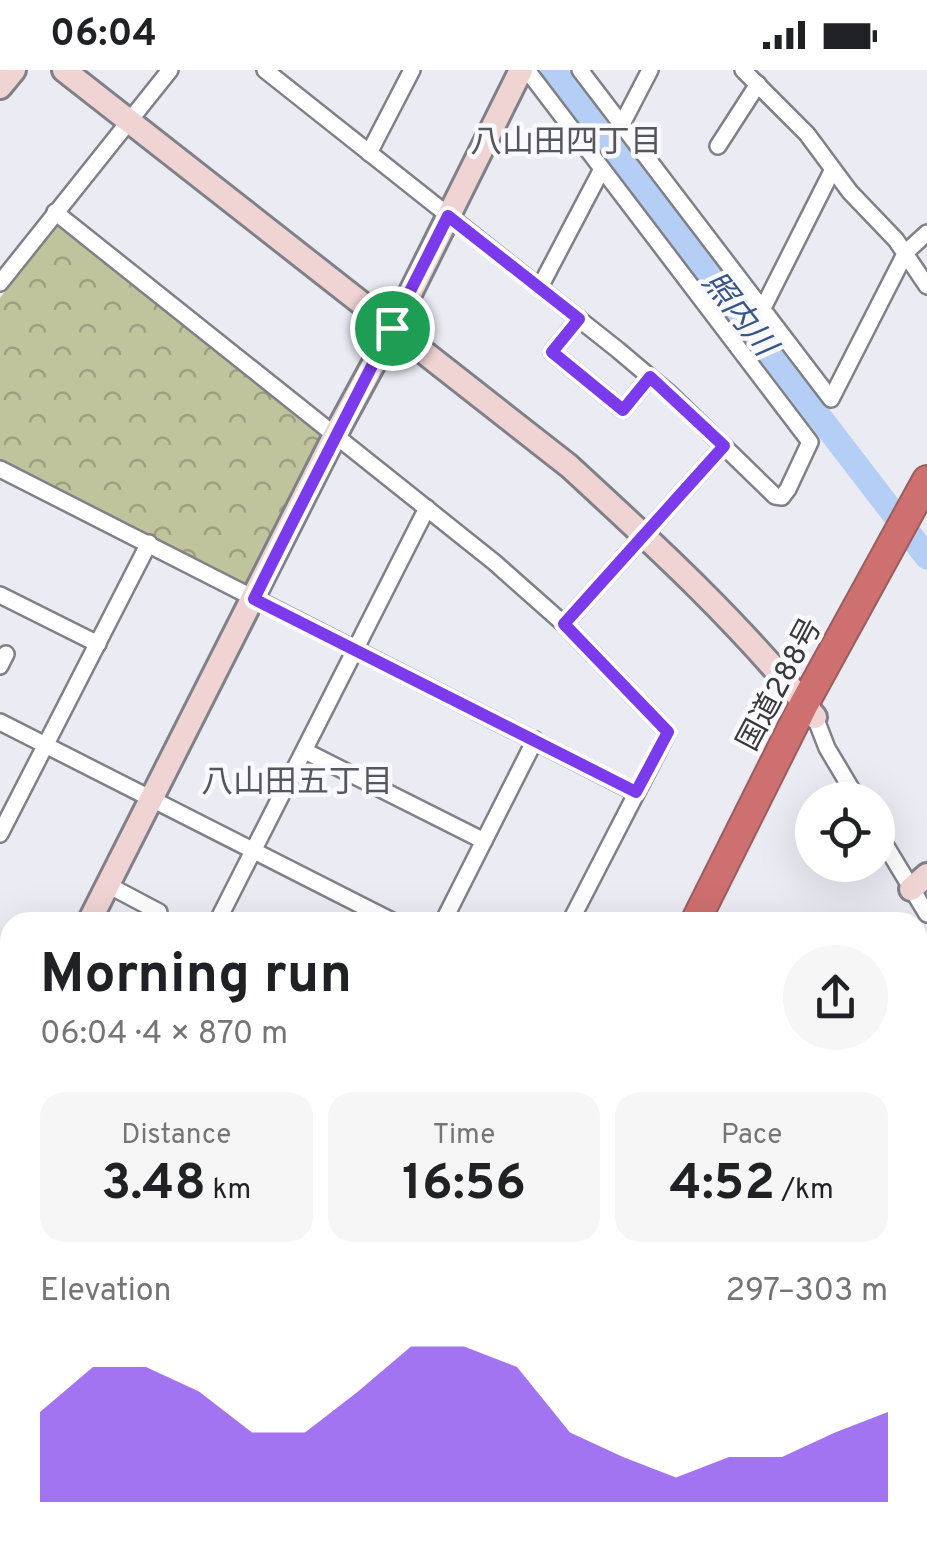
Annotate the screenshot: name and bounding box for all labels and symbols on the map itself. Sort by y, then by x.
district label: 八山田四丁目 [470,124,662,164]
water label: 照内川 [692,265,785,367]
pin [350,286,435,371]
street label: 国道288号 [731,612,832,758]
district label: 八山田五丁目 [201,764,393,804]

